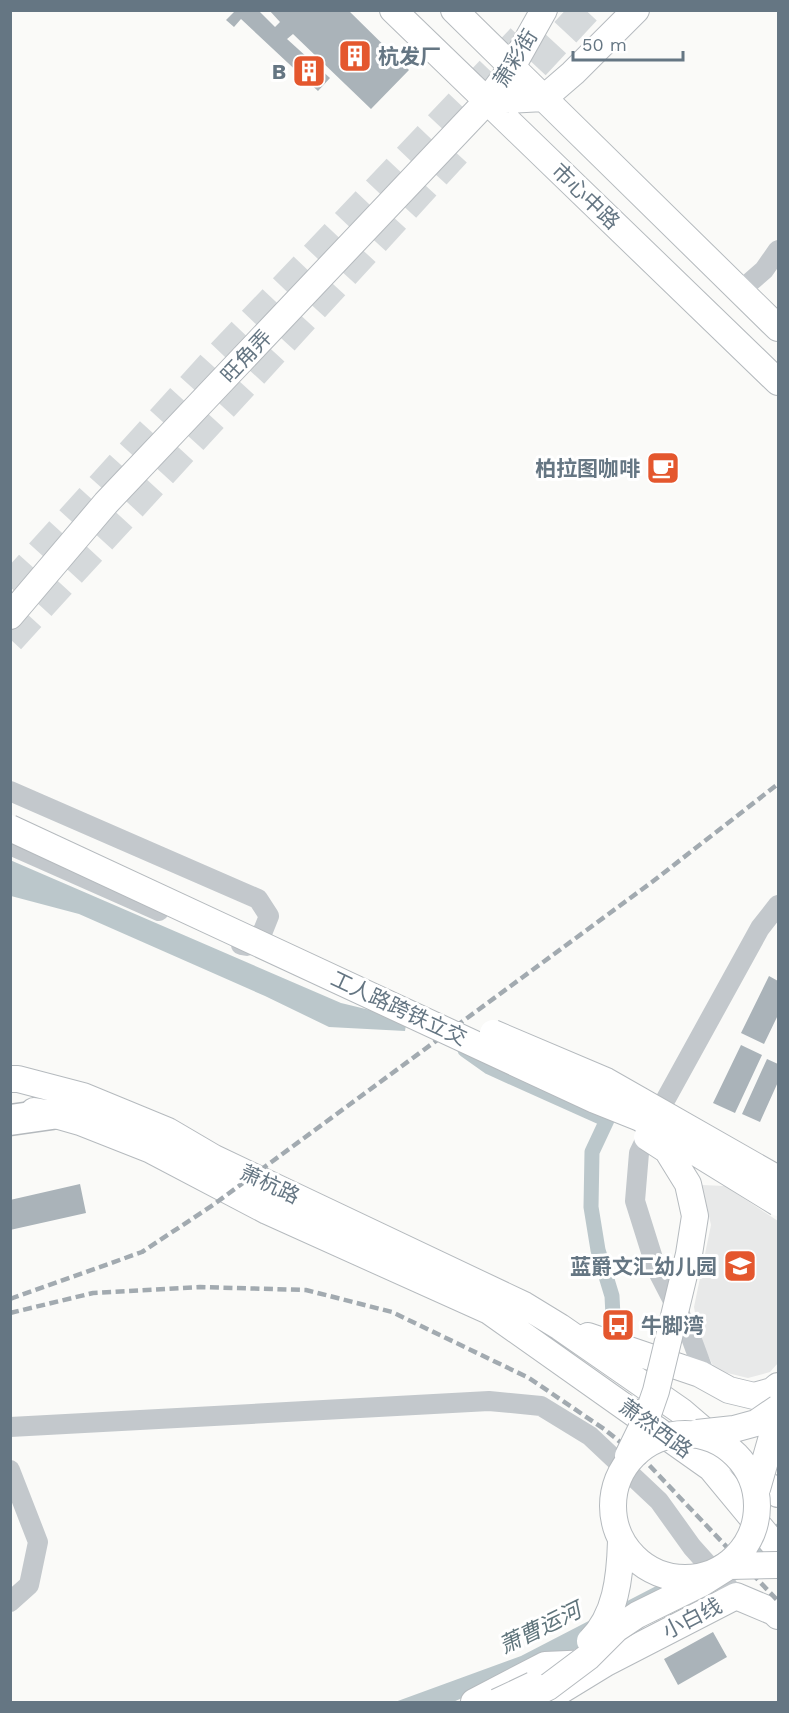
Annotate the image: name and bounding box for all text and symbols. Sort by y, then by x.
scale bar [573,24,682,62]
street label: 萧彩街 [488,25,542,91]
text: 50 m [582,34,627,55]
building icon: 杭发厂 [337,38,373,74]
place label: 杭发厂 [378,44,441,69]
building icon: B [291,53,327,89]
place label: B [272,59,286,84]
street label: 市心中路 [547,158,625,234]
street label: 旺角弄 [215,324,277,388]
cafe icon: 柏拉图咖啡 [645,450,681,486]
place label: 柏拉图咖啡 [535,456,640,481]
street label: 工人路跨铁立交 [327,966,471,1050]
street label: 萧杭路 [236,1159,304,1209]
school or university icon: 蓝爵文汇幼儿园 [722,1248,758,1284]
place label: 蓝爵文汇幼儿园 [570,1254,717,1279]
bus stop icon: 牛脚湾 [600,1307,636,1343]
place label: 牛脚湾 [641,1313,704,1338]
street label: 萧然西路 [615,1393,697,1463]
street label: 小白线 [658,1593,726,1643]
water label: 萧曹运河 [495,1596,589,1659]

